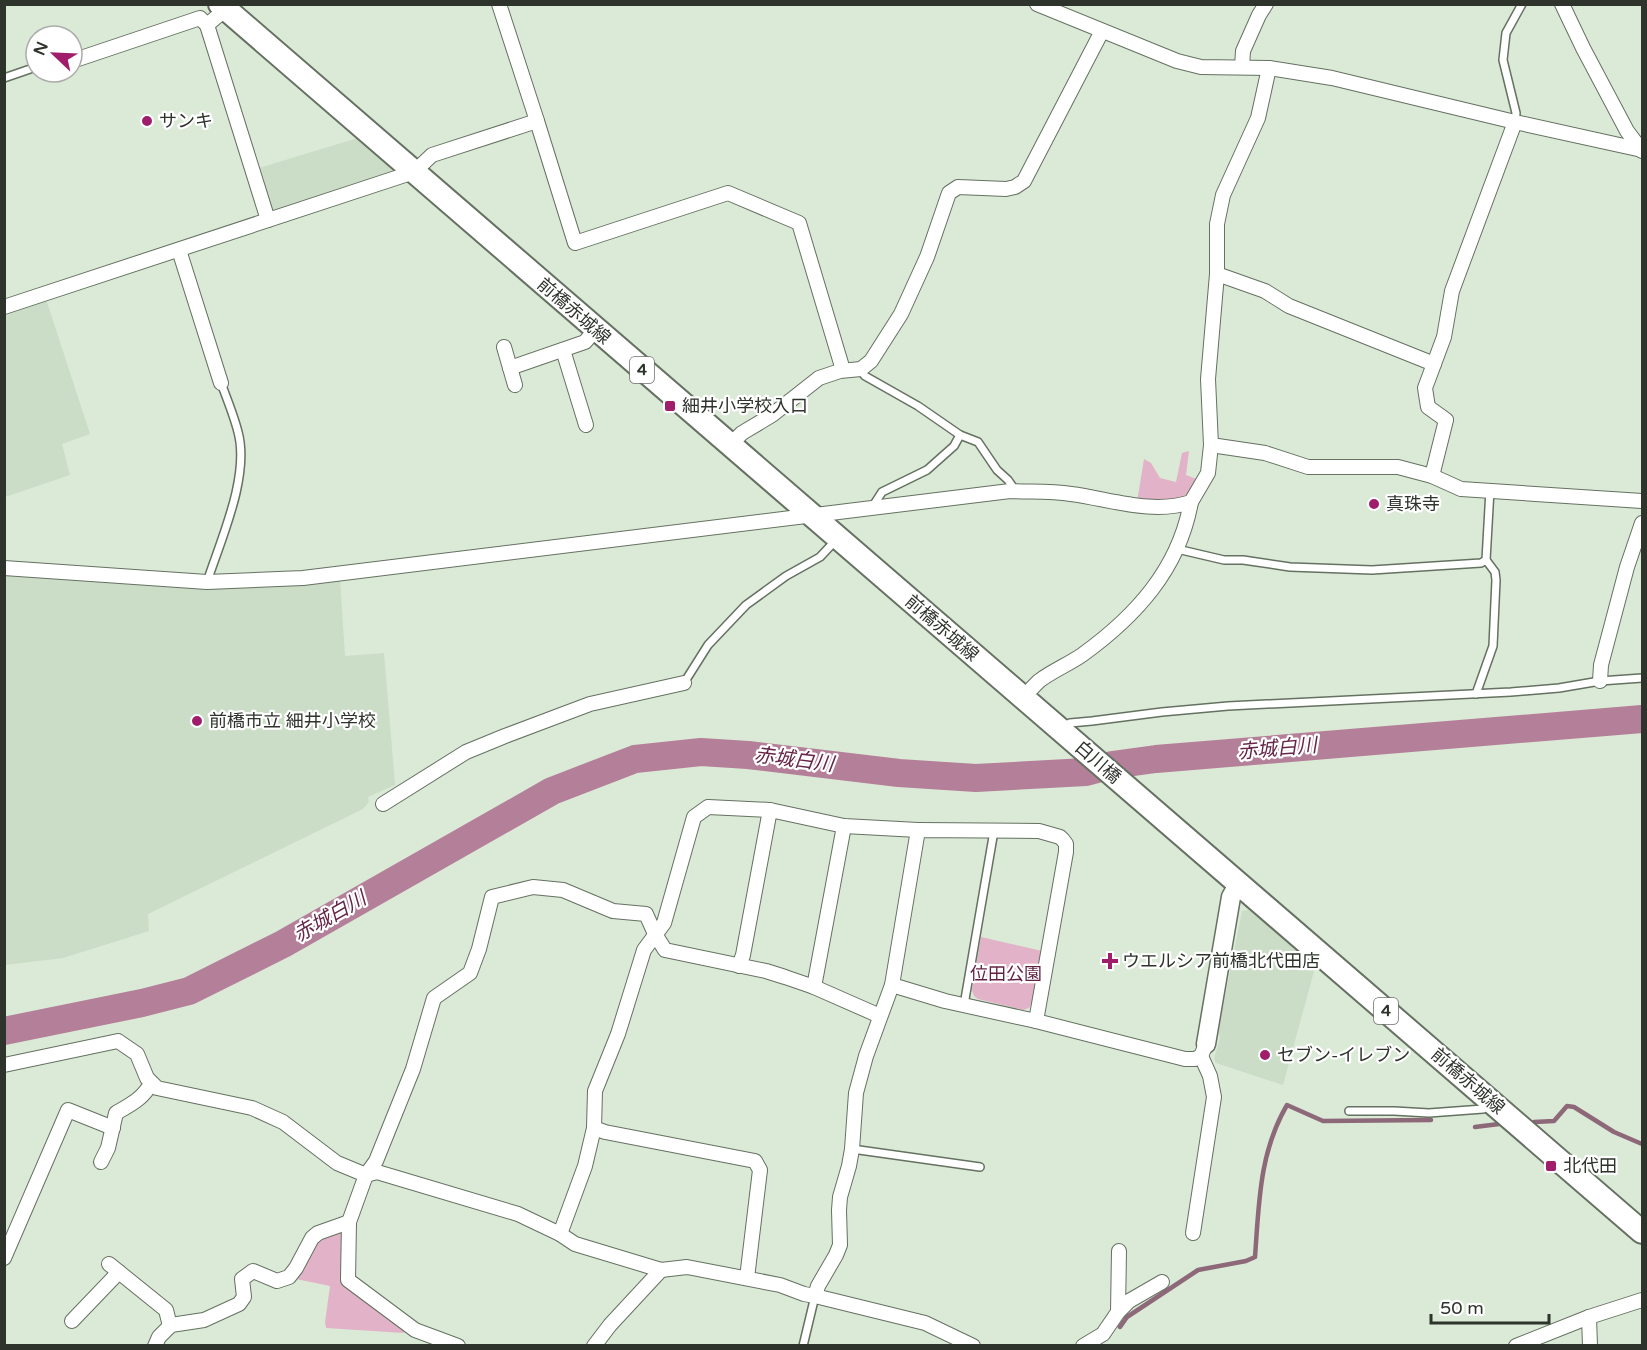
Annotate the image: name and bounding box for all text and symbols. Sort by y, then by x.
north arrow [24,24,84,84]
text: N [29,39,53,58]
place label: サンキ [159,110,213,132]
marker: サンキ [140,114,154,128]
street label: 前橋赤城線 [533,273,615,349]
road number: 4 [630,357,654,383]
place label: 細井小学校入口 [682,395,808,417]
marker: 細井小学校入口 [663,399,677,413]
place label: 真珠寺 [1386,493,1440,515]
marker: 真珠寺 [1367,497,1381,511]
street label: 前橋赤城線 [901,590,983,666]
place label: 前橋市立 細井小学校 [209,710,376,732]
marker: 前橋市立 細井小学校 [190,714,204,728]
water label: 赤城白川 [1236,733,1320,764]
street label: 白川橋 [1070,736,1126,788]
water label: 赤城白川 [753,743,837,777]
water label: 赤城白川 [289,886,372,947]
place label: ウエルシア前橋北代田店 [1122,950,1320,972]
marker: ウエルシア前橋北代田店 [1103,954,1117,968]
park label: 位田公園 [970,963,1042,985]
road number: 4 [1374,998,1398,1024]
street label: 前橋赤城線 [1427,1043,1509,1119]
place label: セブン-イレブン [1277,1044,1410,1066]
marker: セブン-イレブン [1258,1048,1272,1062]
place label: 北代田 [1563,1155,1617,1177]
marker: 北代田 [1544,1159,1558,1173]
scale bar [1431,1287,1550,1325]
text: 50 m [1440,1297,1484,1319]

